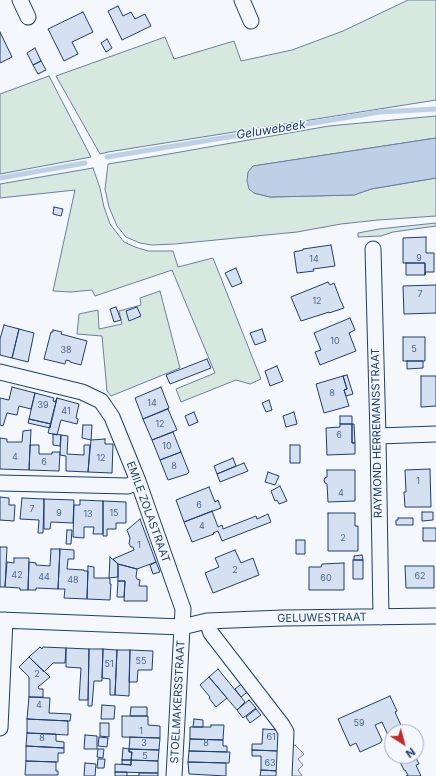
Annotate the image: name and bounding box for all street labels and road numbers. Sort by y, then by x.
street label: RAYMOND HERREMANSSTRAAT [369,348,385,518]
street label: EMILE ZOLASTRAAT [124,459,172,565]
street label: GELUWESTRAAT [277,611,367,625]
street label: STOELMAKERSSTRAAT [168,640,188,764]

